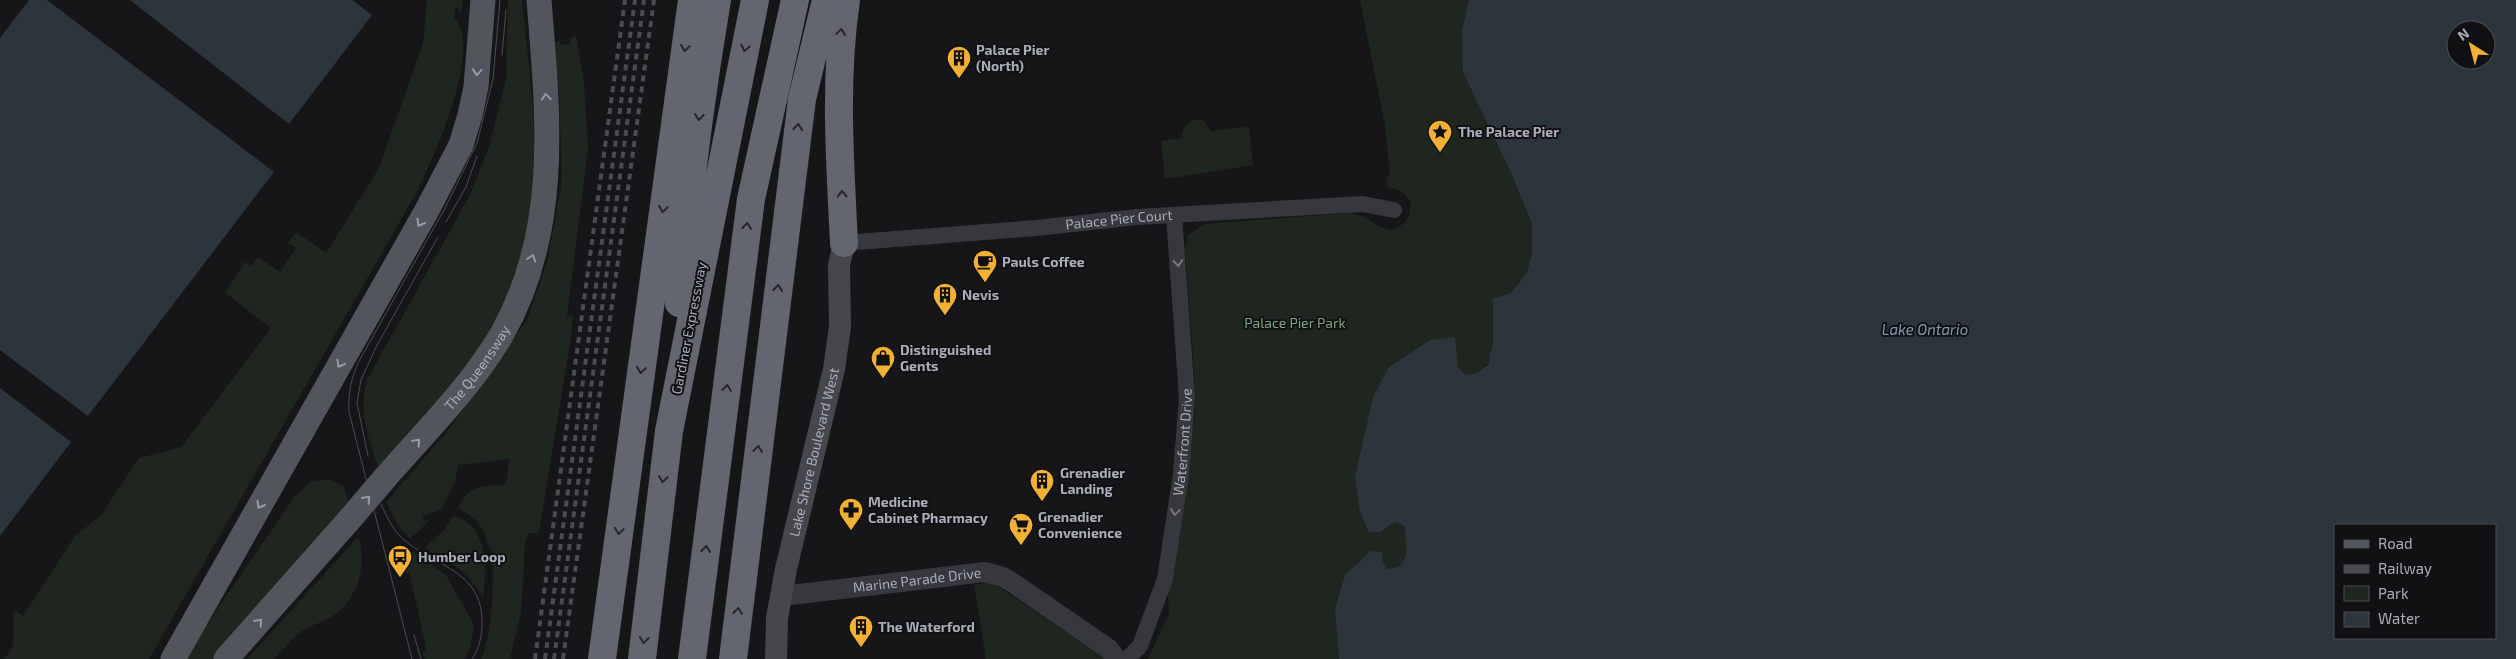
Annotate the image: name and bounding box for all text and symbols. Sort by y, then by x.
north arrow [2446,20,2496,70]
text: N [2454,24,2472,44]
one-way arrow [836,28,846,36]
place label: Palace Pier (North) [976,41,1050,74]
one-way arrow [740,43,751,52]
one-way arrow [680,45,691,53]
building icon: Palace Pier (North) [946,45,972,79]
one-way arrow [472,68,483,76]
one-way arrow [541,93,552,101]
one-way arrow [694,114,705,122]
place icon: The Palace Pier [1427,119,1453,153]
one-way arrow [792,122,803,130]
place label: The Palace Pier [1458,123,1559,140]
one-way arrow [836,190,847,198]
one-way arrow [658,205,669,213]
street label: Palace Pier Court [1064,206,1173,233]
one-way arrow [417,217,427,226]
one-way arrow [741,222,752,230]
cafe icon: Pauls Coffee [972,249,998,283]
place label: Pauls Coffee [1002,253,1085,270]
one-way arrow [527,255,537,263]
street label: Gardiner Expressway [667,260,710,396]
one-way arrow [1172,260,1183,268]
building icon: Nevis [932,282,958,316]
one-way arrow [772,284,783,292]
place label: Nevis [962,286,999,303]
park label: Palace Pier Park [1244,314,1346,331]
water label: Lake Ontario [1882,320,1968,338]
street label: The Queensway [440,321,514,413]
place label: Distinguished Gents [900,341,991,374]
shop icon: Distinguished Gents [870,345,896,379]
one-way arrow [336,358,346,367]
one-way arrow [636,366,647,374]
street label: Lake Shore Boulevard West [785,366,842,538]
one-way arrow [721,383,732,391]
street label: Waterfront Drive [1169,388,1195,497]
one-way arrow [411,438,420,447]
one-way arrow [752,445,763,453]
place label: Grenadier Landing [1060,464,1125,497]
building icon: Grenadier Landing [1029,468,1055,502]
one-way arrow [659,475,669,483]
place label: Medicine Cabinet Pharmacy [868,493,988,526]
one-way arrow [361,496,370,505]
pharmacy icon: Medicine Cabinet Pharmacy [838,497,864,531]
one-way arrow [256,500,266,509]
place label: Grenadier Convenience [1038,508,1122,541]
one-way arrow [1171,508,1181,517]
supermarket icon: Grenadier Convenience [1008,512,1034,546]
legend [2334,524,2496,639]
one-way arrow [614,528,625,536]
text: Road [2378,534,2413,552]
bus stop icon: Humber Loop [387,544,413,578]
one-way arrow [700,545,711,553]
place label: Humber Loop [418,548,506,565]
text: Railway [2378,559,2432,577]
street label: Marine Parade Drive [852,564,982,596]
text: Park [2378,584,2409,602]
one-way arrow [732,606,743,614]
text: Water [2378,609,2420,627]
building icon: The Waterford [848,614,874,648]
place label: The Waterford [878,618,975,635]
one-way arrow [253,619,262,628]
one-way arrow [639,637,650,645]

